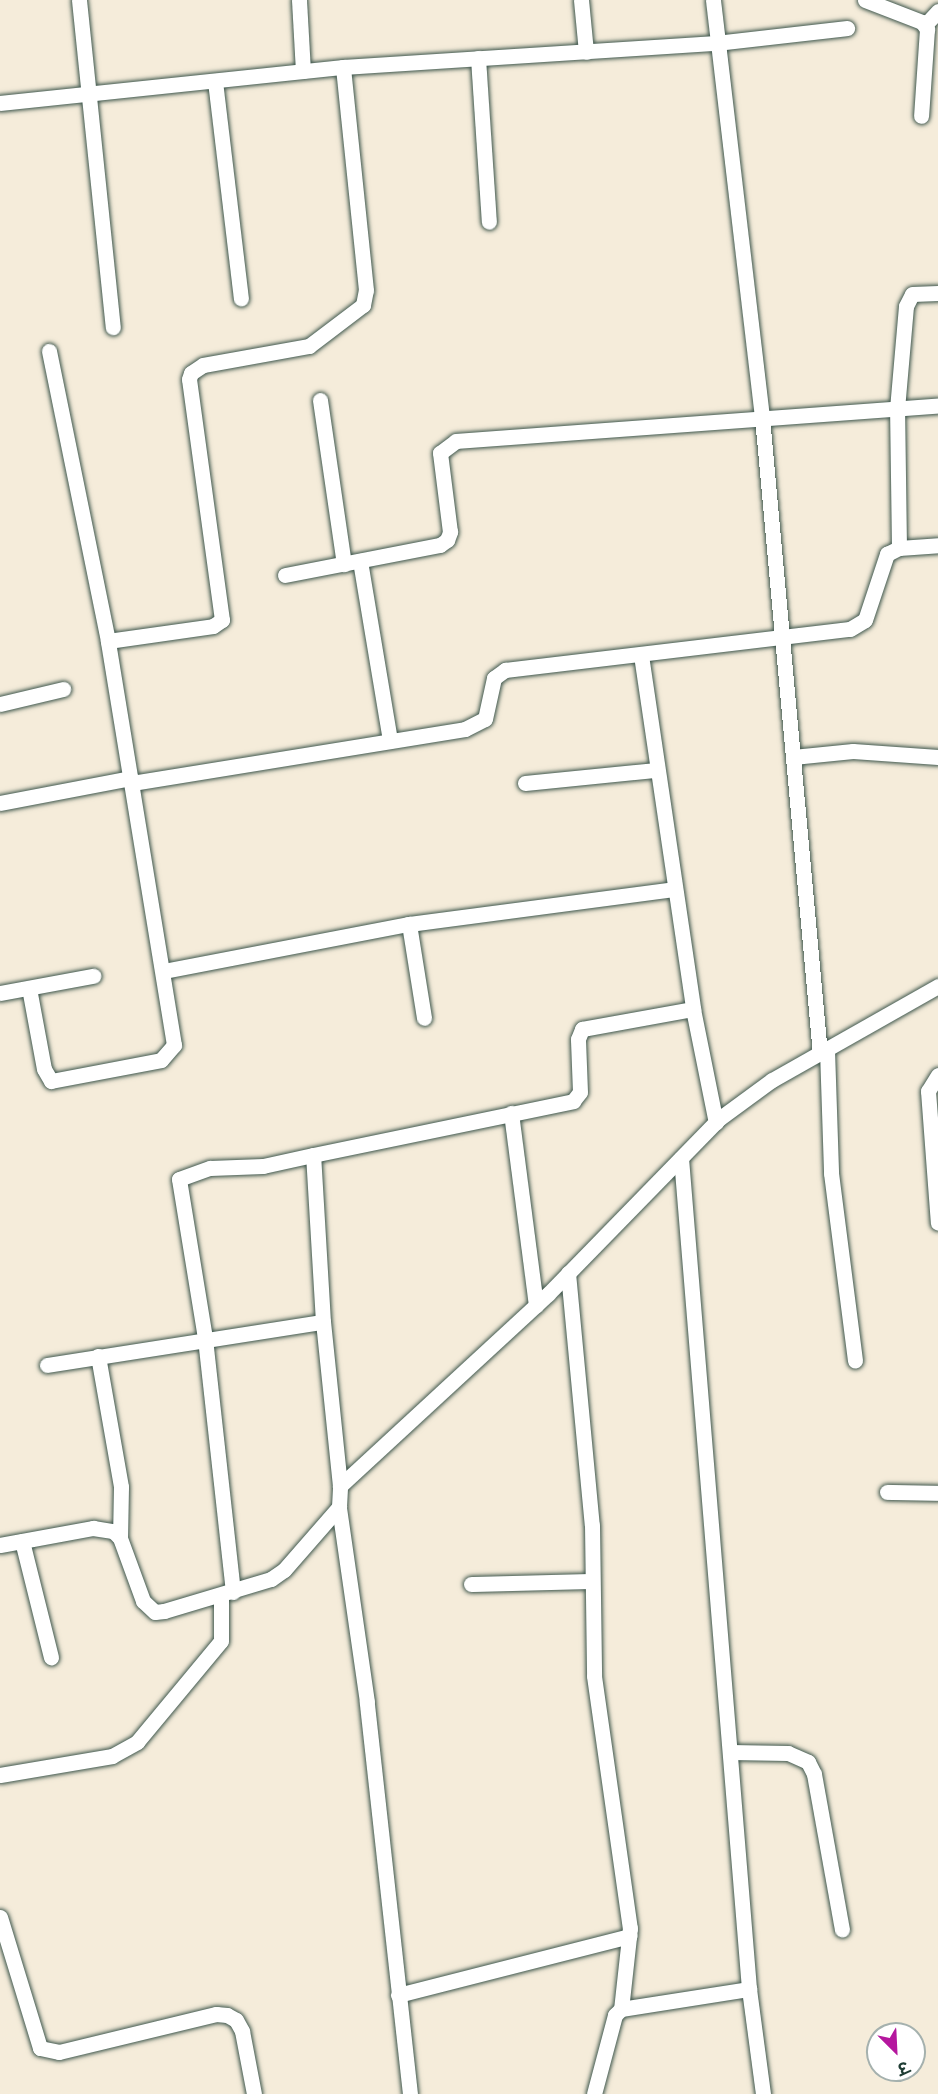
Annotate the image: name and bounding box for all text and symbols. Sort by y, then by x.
north arrow [866,2022,926,2082]
text: उ [894,2055,912,2079]

